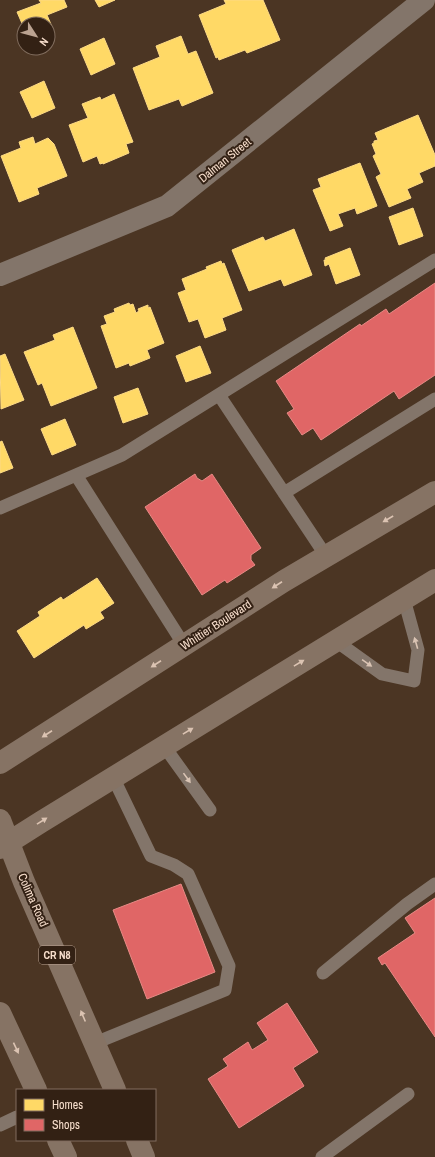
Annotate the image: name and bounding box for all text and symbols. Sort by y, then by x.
north arrow [16,16,56,56]
text: N [37,35,52,49]
street label: Dalman Street [196,134,255,186]
one-way arrow [382,515,394,522]
one-way arrow [271,582,283,589]
street label: Whittier Boulevard [177,596,255,654]
one-way arrow [413,637,419,649]
one-way arrow [362,659,373,668]
one-way arrow [150,660,162,667]
one-way arrow [293,660,305,667]
one-way arrow [182,728,194,735]
one-way arrow [41,730,52,738]
one-way arrow [183,772,191,783]
one-way arrow [36,818,48,825]
street label: Colima Road [14,871,52,929]
road number: CR N8 [39,946,75,964]
one-way arrow [80,1009,86,1021]
one-way arrow [13,1043,19,1054]
legend [16,1089,156,1141]
text: Homes [52,1097,83,1113]
text: Shops [52,1117,80,1133]

